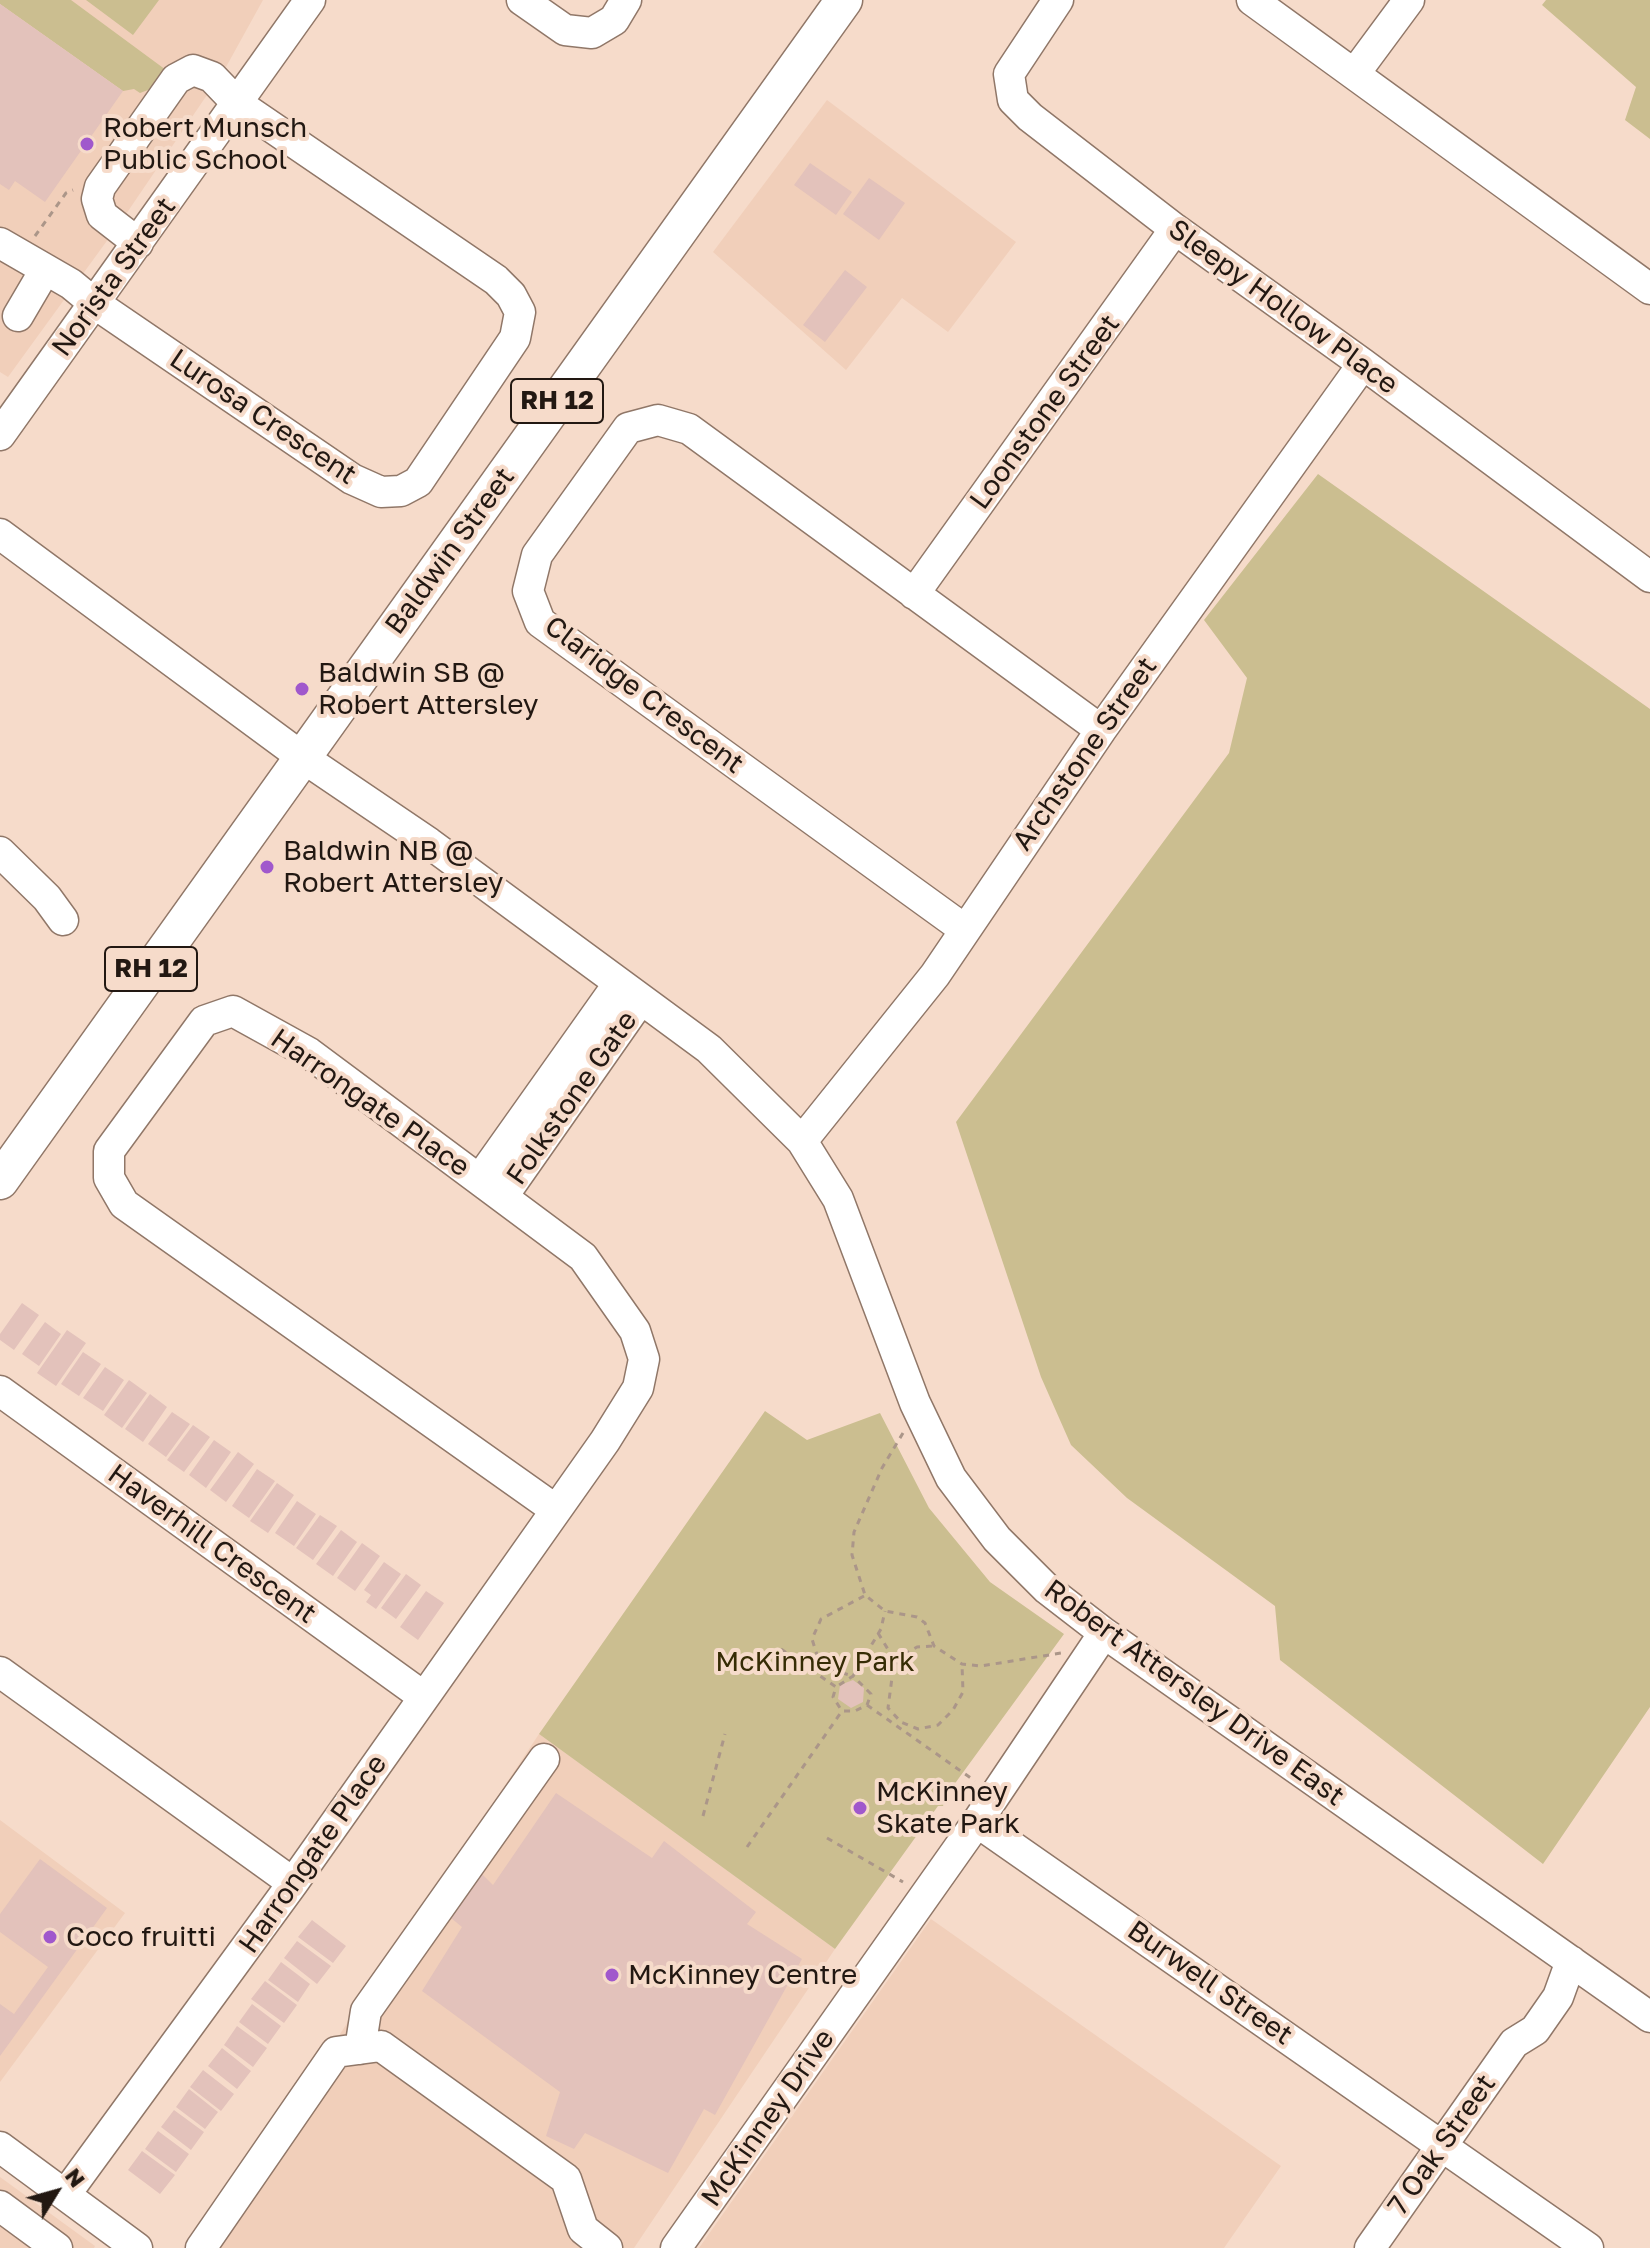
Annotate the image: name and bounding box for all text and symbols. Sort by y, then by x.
place label: Robert Munsch Public School [103,111,307,177]
marker: Robert Munsch Public School [78,135,96,153]
street label: Norista Street [45,191,183,363]
street label: Sleepy Hollow Place [1162,213,1404,401]
street label: Loonstone Street [963,308,1127,516]
street label: Lurosa Crescent [163,342,363,492]
road number: RH 12 [511,379,603,423]
street label: Baldwin Street [378,461,522,641]
street label: Claridge Crescent [538,609,750,781]
street label: Archstone Street [1006,651,1164,857]
place label: Baldwin SB @ Robert Attersley [318,656,538,722]
marker: Baldwin SB @ Robert Attersley [293,680,311,698]
place label: Baldwin NB @ Robert Attersley [283,834,503,900]
marker: Baldwin NB @ Robert Attersley [258,858,276,876]
road number: RH 12 [105,947,197,991]
street label: Folkstone Gate [500,1005,644,1191]
street label: Harrongate Place [264,1022,476,1184]
street label: Haverhill Crescent [101,1457,323,1631]
street label: Robert Attersley Drive East [1037,1573,1351,1813]
park label: McKinney Park [715,1645,915,1679]
street label: Harrongate Place [232,1748,394,1960]
place label: McKinney Skate Park [876,1775,1020,1841]
marker: McKinney Skate Park [851,1799,869,1817]
street label: Burwell Street [1121,1914,1299,2052]
place label: Coco fruitti [66,1920,216,1954]
marker: Coco fruitti [41,1928,59,1946]
place label: McKinney Centre [628,1958,857,1992]
marker: McKinney Centre [603,1966,621,1984]
street label: McKinney Drive [694,2023,842,2213]
street label: 7 Oak Street [1381,2068,1503,2222]
north arrow [16,2152,96,2232]
text: N [60,2162,91,2192]

